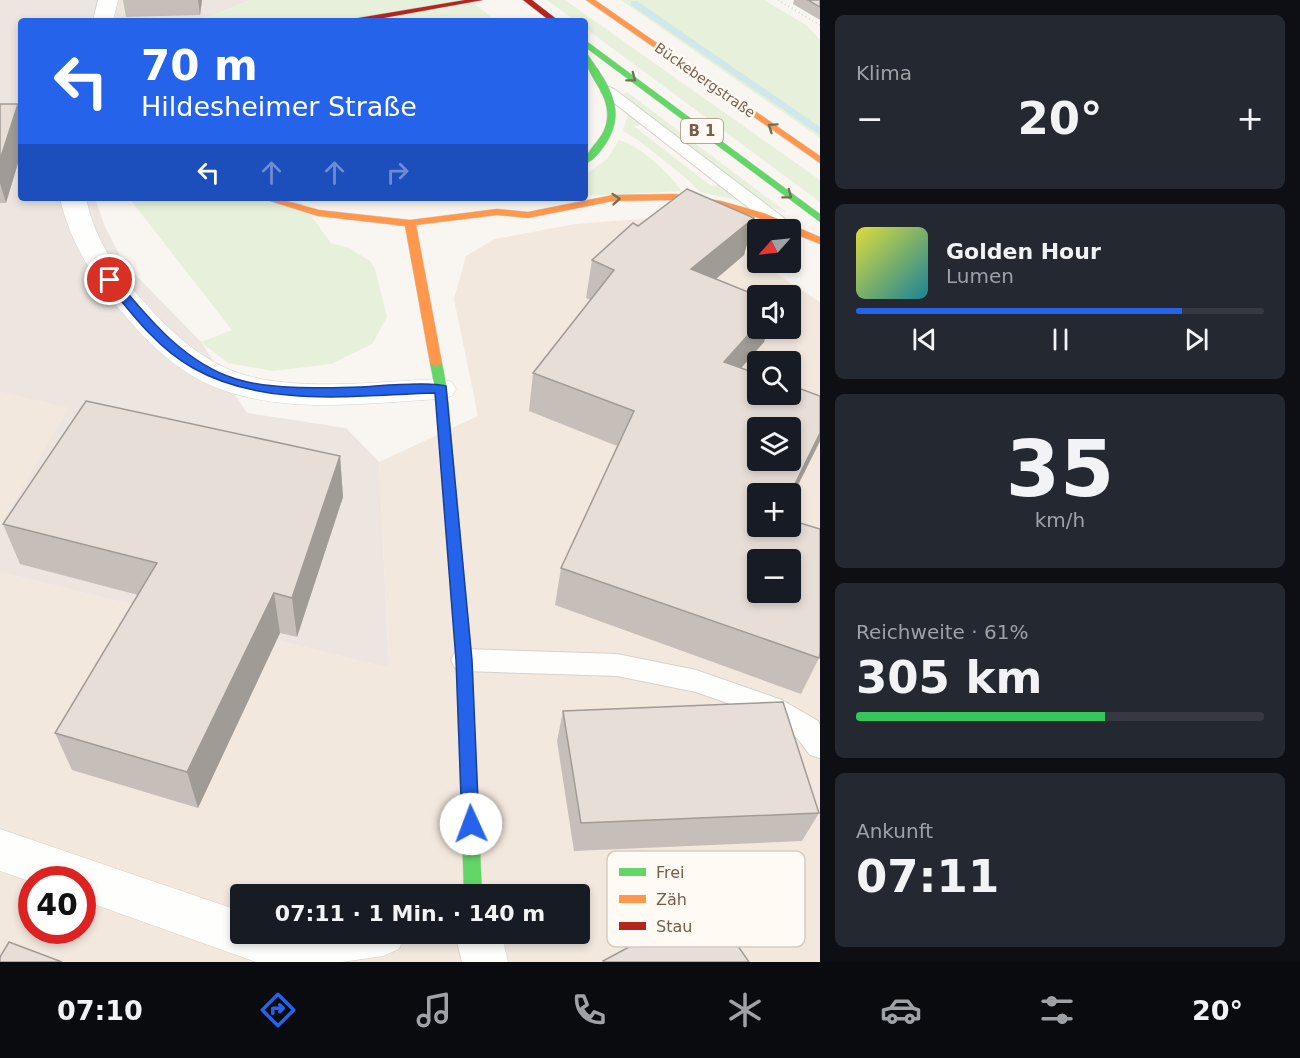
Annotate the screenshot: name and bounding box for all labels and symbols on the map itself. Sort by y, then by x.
street label: Bückebergstraße [652,39,758,121]
one-way arrow [625,71,636,82]
road number: B 1 [681,119,723,143]
one-way arrow [768,123,779,134]
one-way arrow [781,187,792,198]
one-way arrow [612,193,621,206]
north arrow [747,219,801,273]
pin [84,254,135,305]
position arrow [439,792,503,856]
legend [607,851,805,947]
text: Frei [656,863,685,882]
speed limit sign: 40 [18,866,96,944]
text: Zäh [656,890,687,909]
text: Stau [656,917,692,936]

